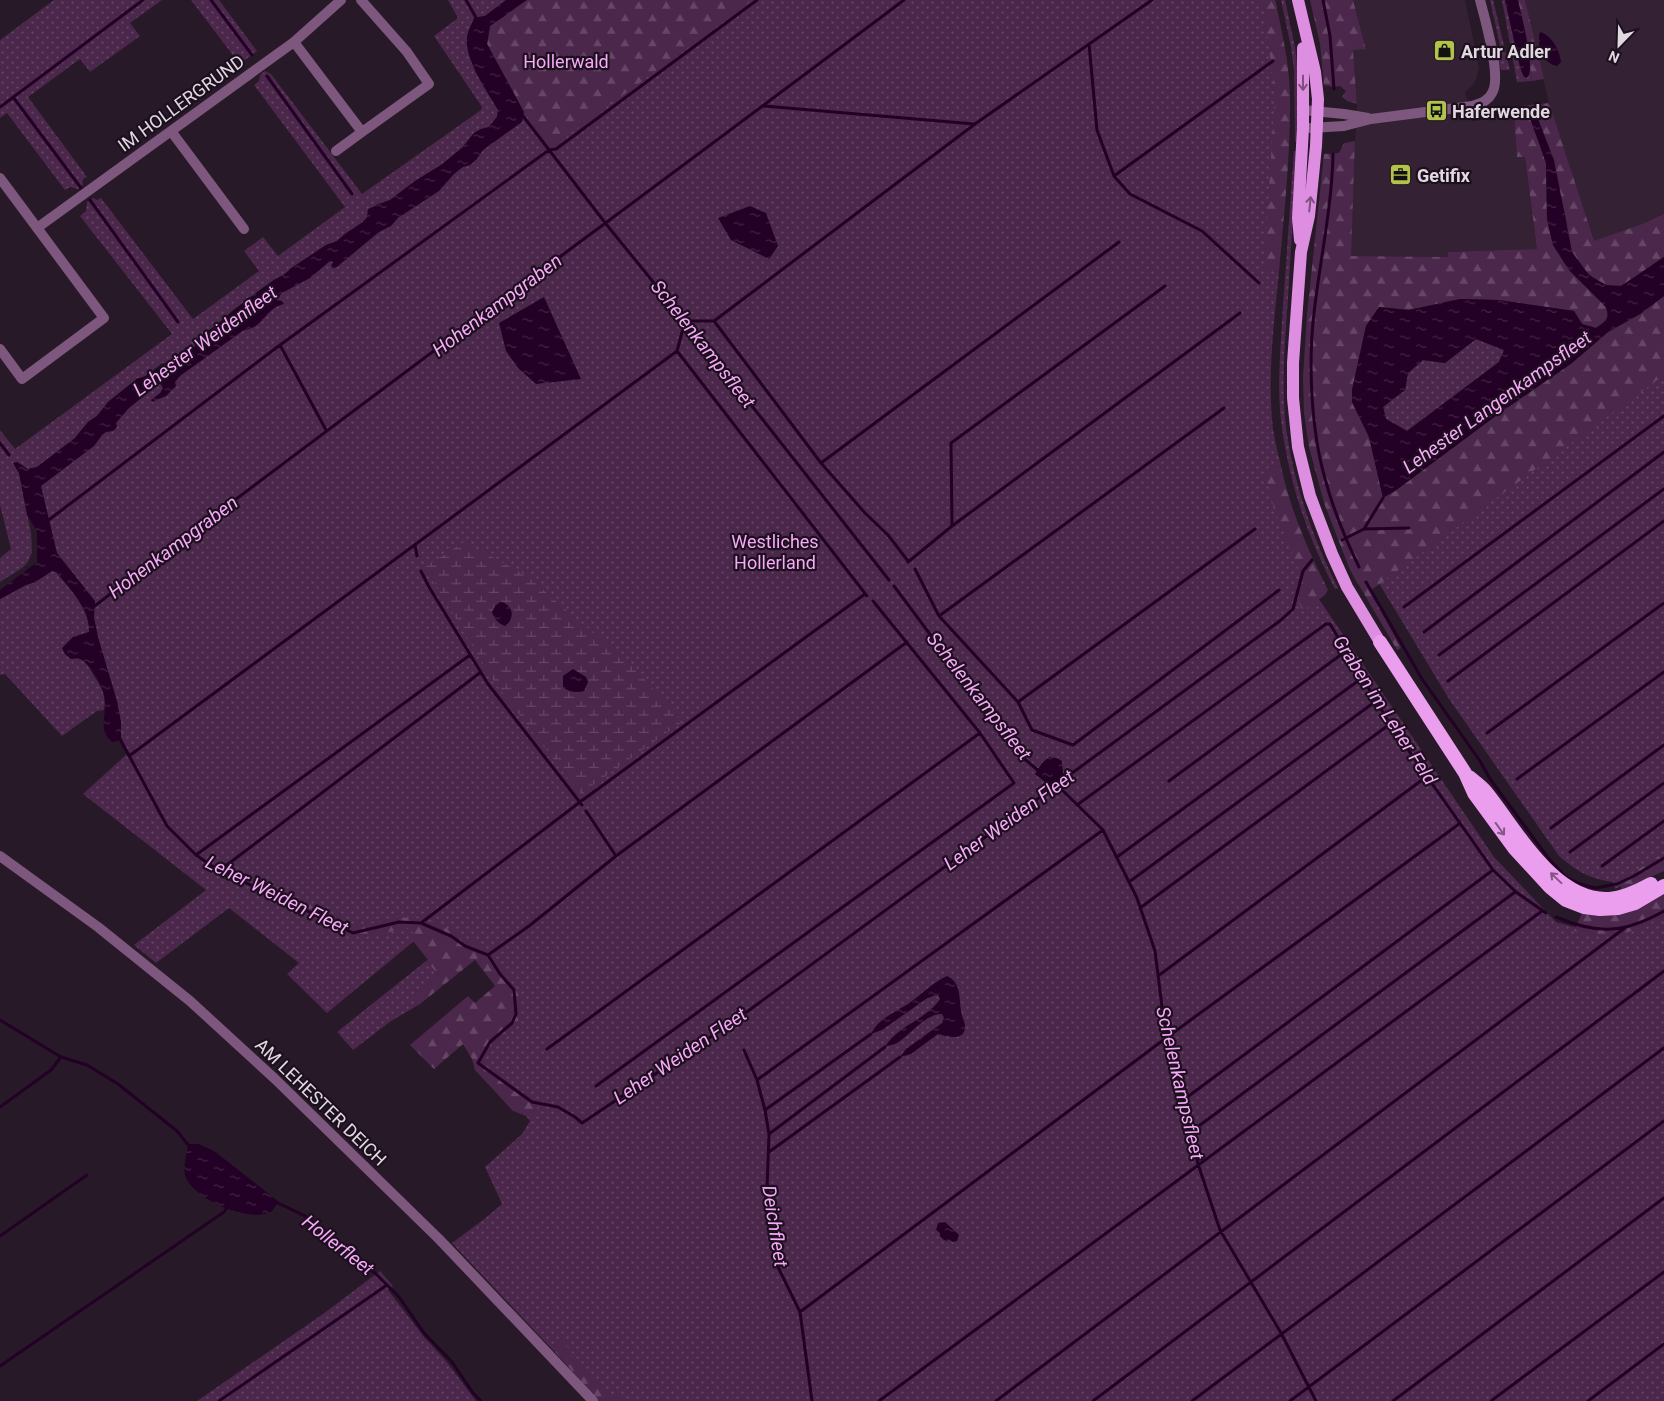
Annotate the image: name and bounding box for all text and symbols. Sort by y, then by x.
north arrow [1594,20,1644,70]
shop icon: Artur Adler [1433,39,1457,63]
place label: Artur Adler [1461,41,1551,62]
text: N [1606,48,1622,66]
street label: IM HOLLERGRUND [114,50,248,156]
park label: Hollerwald [523,51,609,72]
one-way arrow [1299,75,1308,91]
bus stop icon: Haferwende [1424,99,1448,123]
place label: Haferwende [1452,101,1550,122]
office icon: Getifix [1389,163,1413,187]
place label: Getifix [1417,165,1471,186]
one-way arrow [1305,197,1315,213]
water label: Hohenkampgraben [428,249,566,361]
water label: Schelenkampsfleet [646,275,761,413]
water label: Lehester Weidenfleet [128,280,282,401]
water label: Lehester Langenkampsfleet [1398,325,1597,478]
water label: Hohenkampgraben [104,491,242,603]
park label: Westliches Hollerland [731,531,819,573]
water label: Schelenkampsfleet [922,627,1037,765]
water label: Graben im Leher Feld [1328,631,1442,790]
water label: Leher Weiden Fleet [939,764,1080,875]
one-way arrow [1495,821,1505,835]
water label: Leher Weiden Fleet [202,850,353,940]
one-way arrow [1550,872,1563,884]
water label: Leher Weiden Fleet [609,1002,752,1109]
water label: Schelenkampsfleet [1151,1004,1209,1163]
street label: AM LEHESTER DEICH [251,1034,391,1170]
water label: Deichfleet [757,1184,793,1269]
water label: Hollerfleet [298,1210,379,1281]

